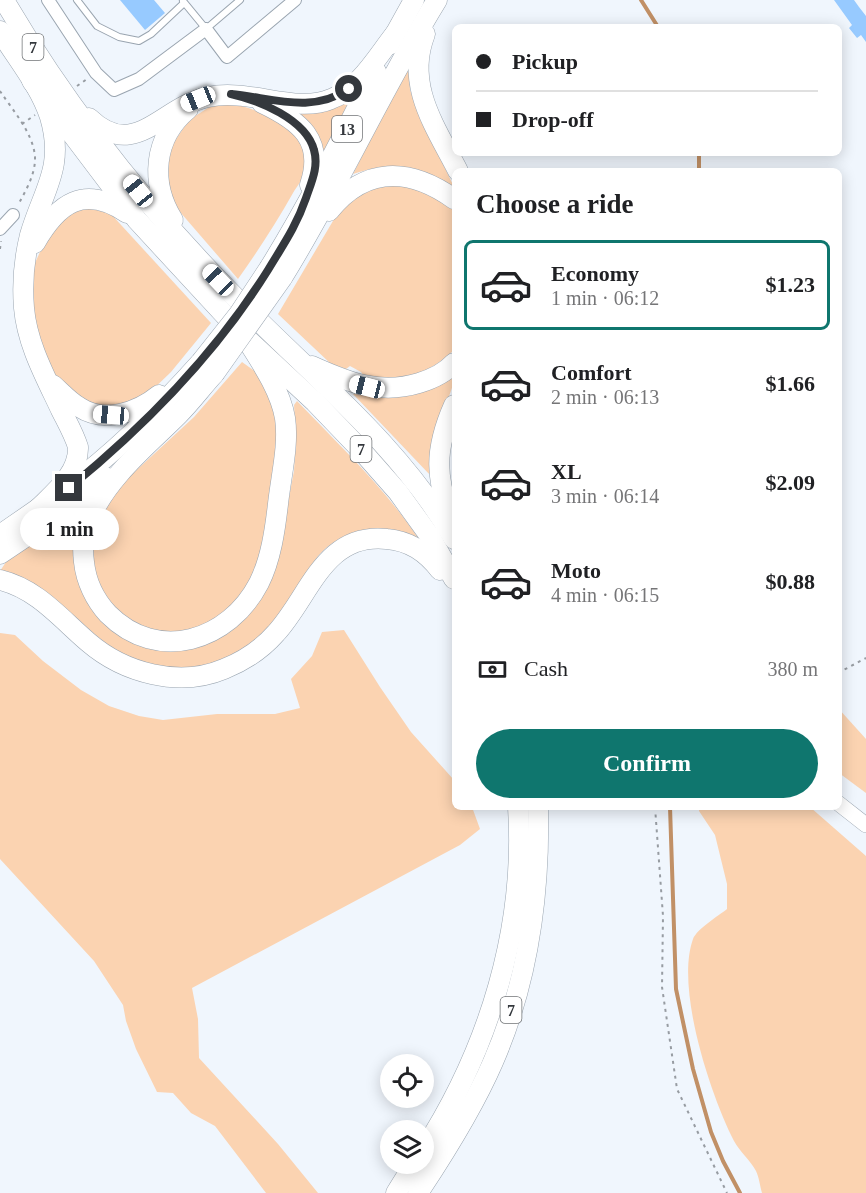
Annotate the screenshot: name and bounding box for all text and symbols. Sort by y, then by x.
road number: 7 [22,34,44,60]
text: Pickup [512,49,578,74]
route start [335,75,362,102]
car [178,84,218,114]
text: Drop-off [512,107,593,132]
road number: 13 [332,116,362,142]
car [120,171,156,211]
text: Choose a ride [476,189,634,219]
icon: car [479,258,533,312]
car [199,261,237,299]
text: Economy [551,261,639,286]
text: $1.23 [766,272,815,297]
text: 1 min · 06:12 [551,287,659,309]
icon: car [479,357,533,411]
text: Comfort [551,360,632,385]
text: $1.66 [766,371,815,396]
car [347,374,387,400]
text: 2 min · 06:13 [551,386,659,408]
car [92,404,130,426]
road number: 7 [350,436,372,462]
icon: car [479,456,533,510]
text: XL [551,459,582,484]
text: $2.09 [766,470,815,495]
route end [55,474,82,501]
text: 3 min · 06:14 [551,485,659,507]
callout: 1 min [20,509,118,551]
text: 1 min [45,518,94,540]
icon: car [479,555,533,609]
text: Moto [551,558,601,583]
text: $0.88 [766,569,815,594]
text: 4 min · 06:15 [551,584,659,606]
icon: cash [476,653,509,686]
text: Cash [524,656,568,681]
text: 380 m [767,658,818,680]
button: Confirm [476,729,818,798]
road number: 7 [500,997,522,1023]
map controls [380,1054,434,1174]
button: locate [380,1054,434,1108]
button: layers [380,1120,434,1174]

